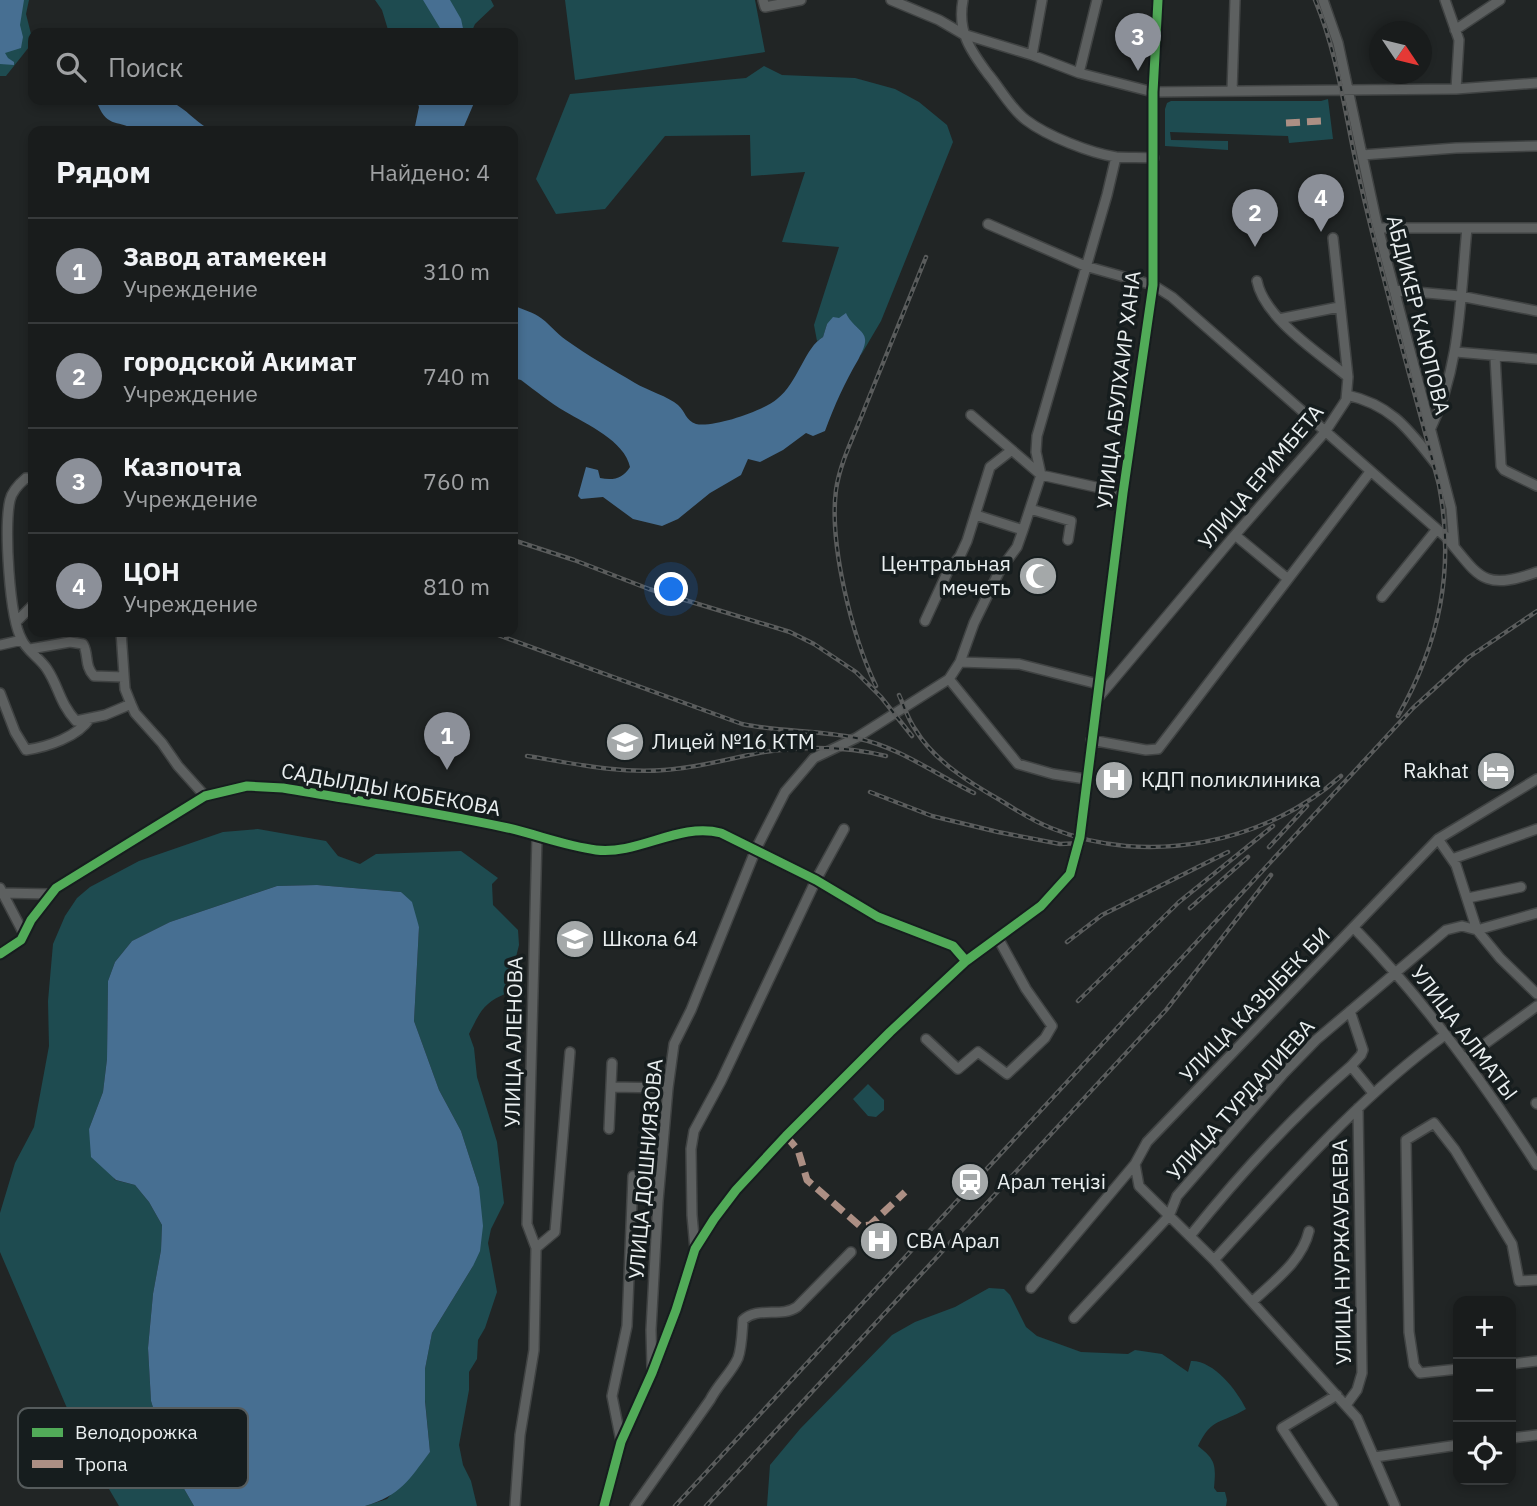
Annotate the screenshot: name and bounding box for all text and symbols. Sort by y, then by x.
pin: 3 [1115,13,1161,71]
north arrow [1369,21,1432,84]
search box [28,28,518,105]
icon: search [52,48,90,86]
text: Поиск [108,50,183,84]
text: Рядом [56,152,151,191]
text: Найдено: 4 [369,157,490,187]
pin: 4 [1298,174,1344,232]
pin: 2 [1232,189,1278,247]
street label: АБДИКЕР КАЮПОВА [1381,212,1457,417]
text: Завод атамекен [123,239,327,273]
text: 1 [72,256,86,286]
text: 310 m [423,256,490,286]
street label: УЛИЦА АБУЛХАИР ХАНА [1089,269,1147,511]
text: Учреждение [123,273,258,303]
text: городской Акимат [123,344,357,378]
text: 2 [72,361,86,391]
text: 740 m [423,361,490,391]
text: Учреждение [123,378,258,408]
street label: УЛИЦА ЕРИМБЕТА [1191,398,1329,555]
text: Казпочта [123,449,242,483]
text: 3 [72,466,86,496]
text: 760 m [423,466,490,496]
text: Учреждение [123,483,258,513]
place label: Центральная мечеть [881,549,1011,601]
text: ЦОН [123,554,180,588]
mosque icon: Центральная мечеть [1017,555,1059,597]
text: 4 [72,571,86,601]
text: 810 m [423,571,490,601]
your location [654,572,688,606]
text: Учреждение [123,588,258,618]
pin: 1 [424,712,470,770]
school or university icon: Лицей №16 КТМ [604,721,646,763]
place label: Лицей №16 КТМ [652,727,815,755]
hotel icon: Rakhat [1475,750,1517,792]
street label: САДЫЛДЫ КОБЕКОВА [279,756,503,822]
place label: Rakhat [1403,756,1469,784]
hospital icon: КДП поликлиника [1093,759,1135,801]
place label: КДП поликлиника [1141,765,1321,793]
school or university icon: Школа 64 [554,918,596,960]
street label: УЛИЦА КАЗЫБЕК БИ [1173,921,1336,1088]
place label: Школа 64 [602,924,698,952]
street label: УЛИЦА АЛЕНОВА [498,956,528,1128]
street label: УЛИЦА АЛМАТЫ [1405,959,1525,1105]
street label: УЛИЦА ТУРДАЛИЕВА [1160,1013,1320,1186]
street label: УЛИЦА ДОШНИЯЗОВА [621,1057,669,1280]
street label: УЛИЦА НУРЖАУБАЕВА [1325,1139,1357,1365]
station icon: Арал теңізі [949,1161,991,1203]
place label: Арал теңізі [997,1167,1106,1195]
hospital icon: СВА Арал [858,1220,900,1262]
place label: СВА Арал [906,1226,1000,1254]
map controls [1453,1296,1516,1485]
button: + [1453,1296,1516,1359]
button: − [1453,1359,1516,1422]
legend [18,1408,248,1488]
text: Велодорожка [75,1420,198,1444]
button: locate [1453,1422,1516,1485]
text: Тропа [75,1452,128,1476]

